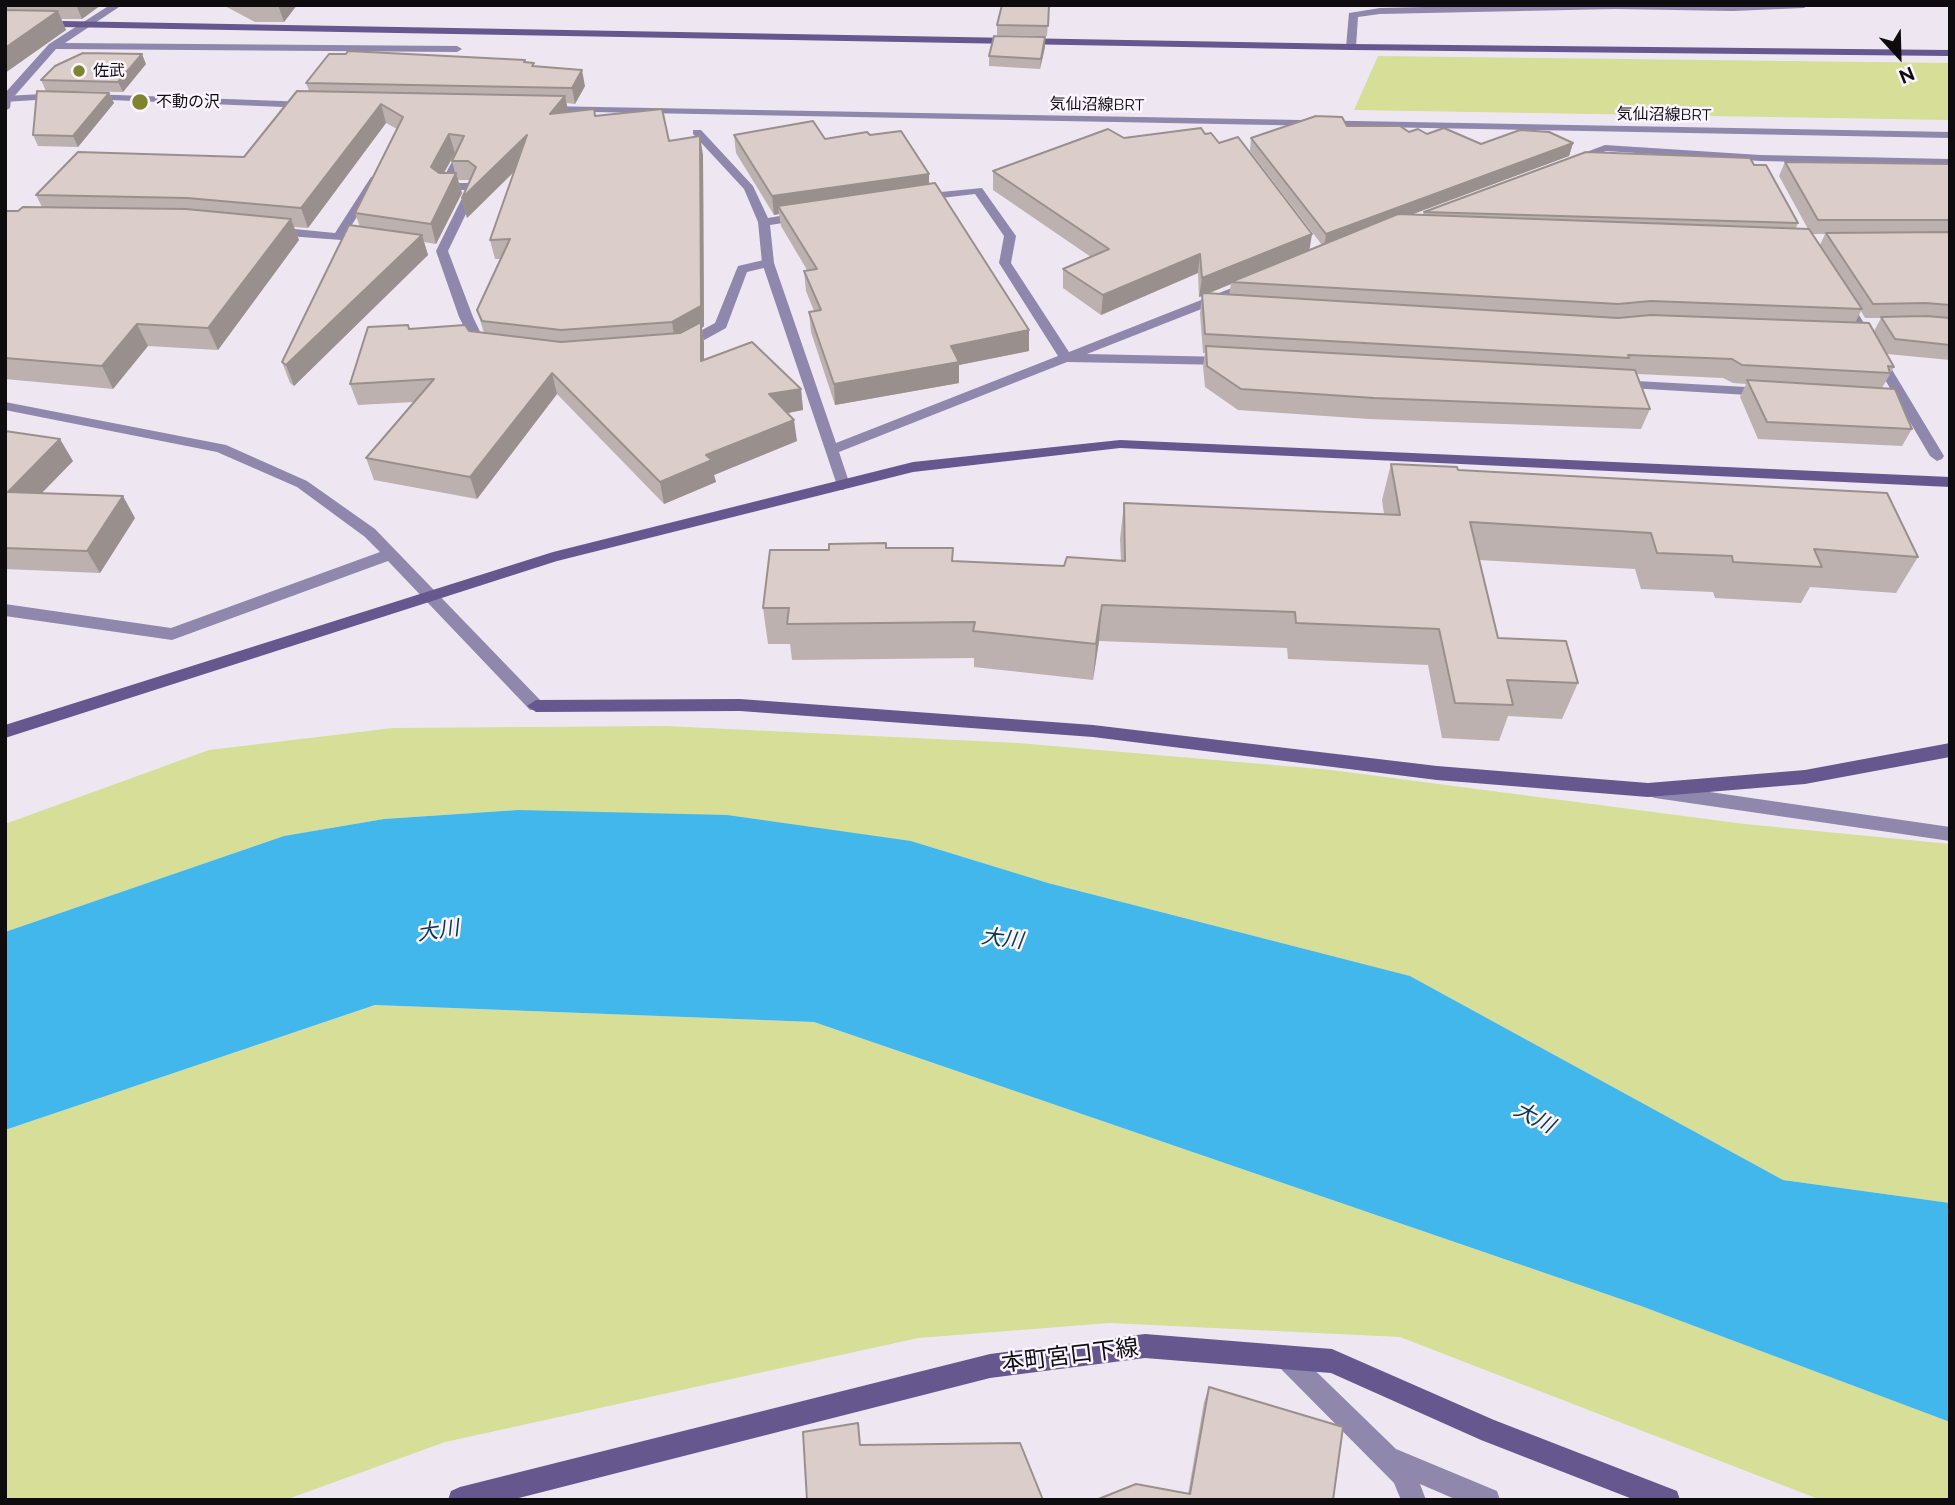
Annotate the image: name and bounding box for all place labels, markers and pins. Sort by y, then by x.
place label: 佐武 [93,61,125,81]
marker: 佐武 [71,63,87,79]
marker: 不動の沢 [130,92,150,112]
place label: 不動の沢 [156,92,220,112]

